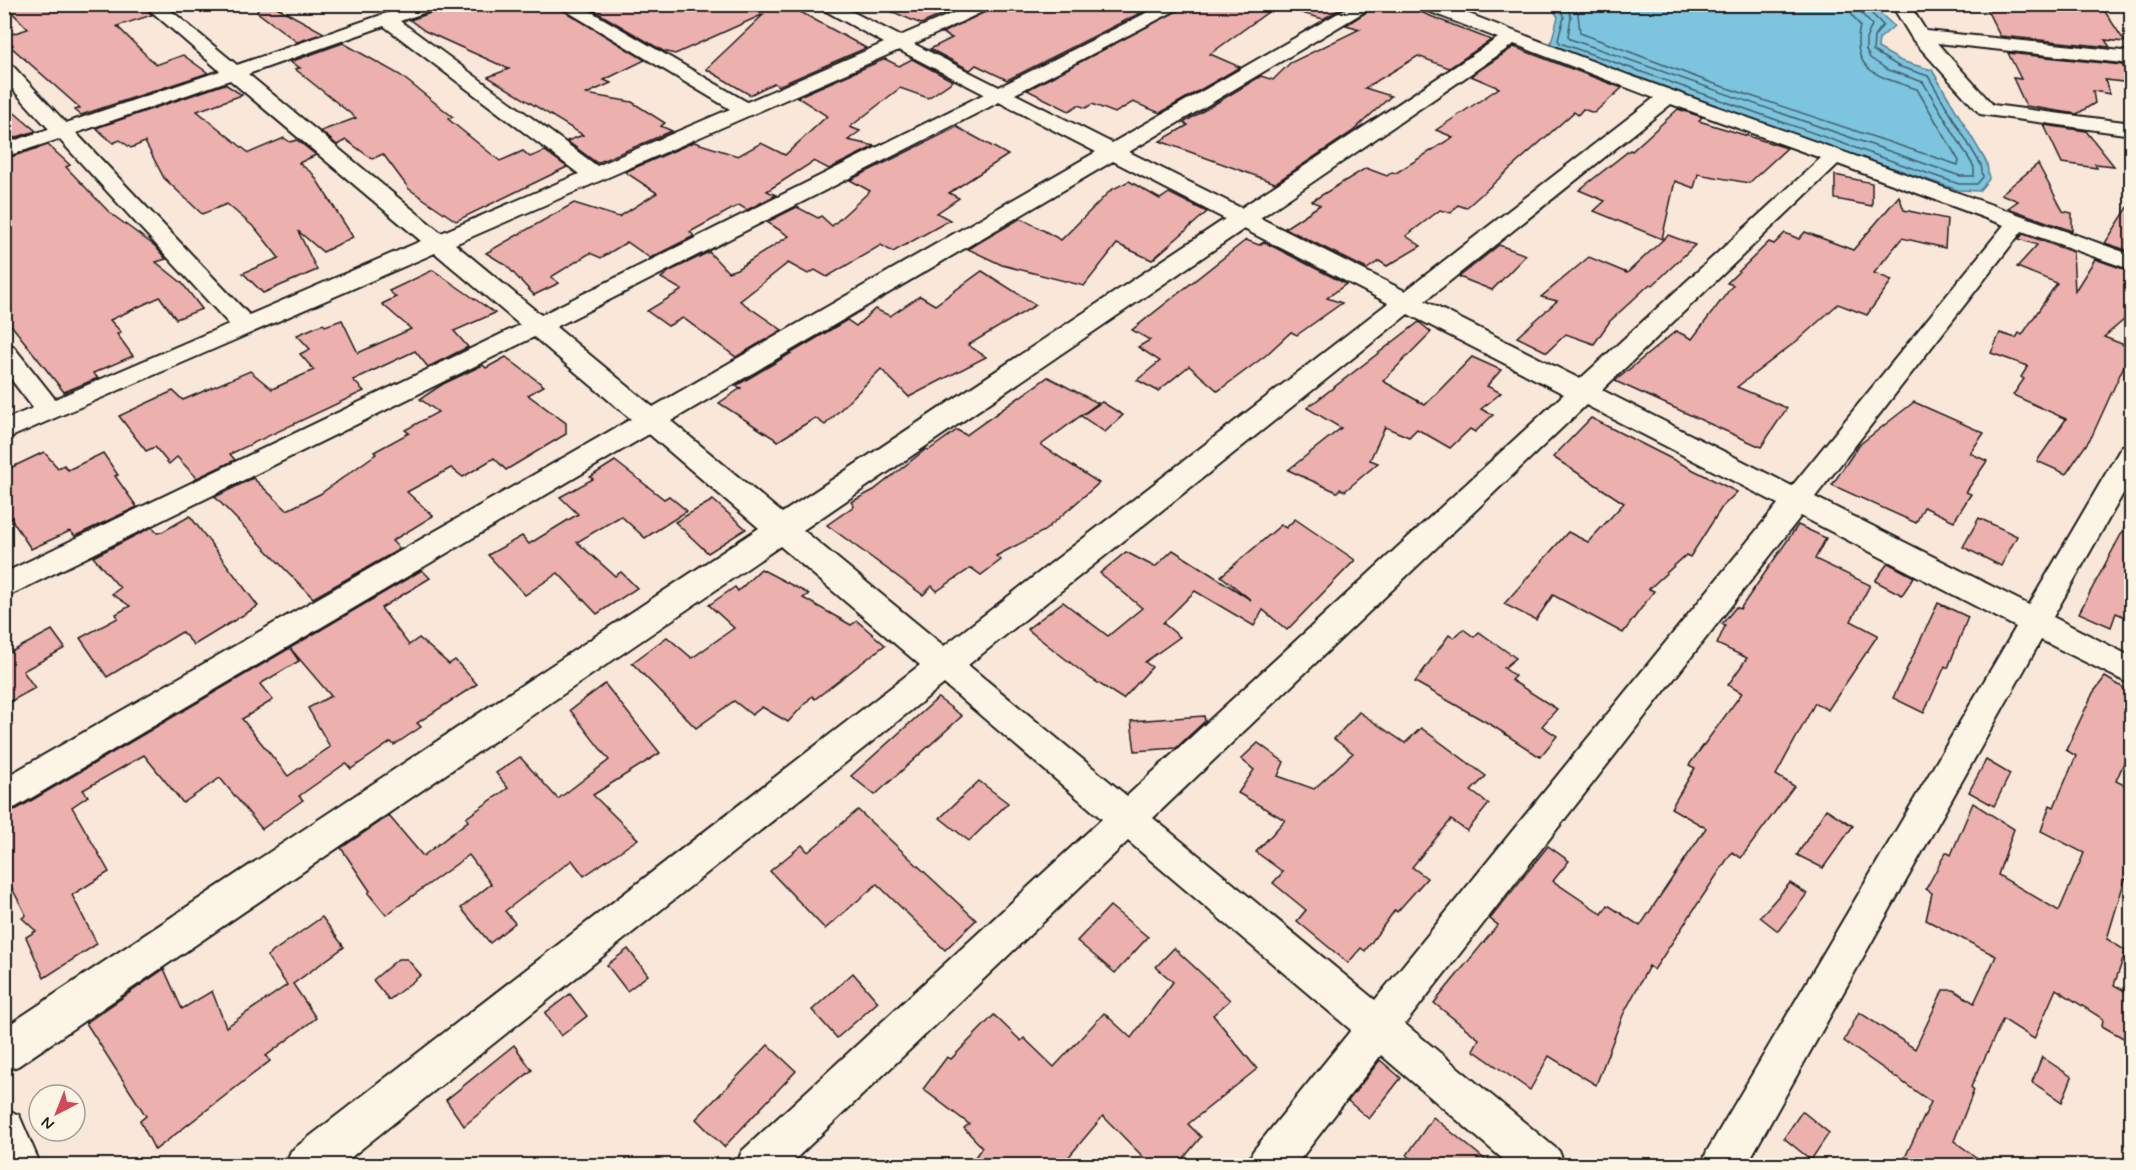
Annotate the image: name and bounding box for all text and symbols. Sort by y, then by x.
north arrow [27,1083,87,1143]
text: N [37,1112,59,1134]

